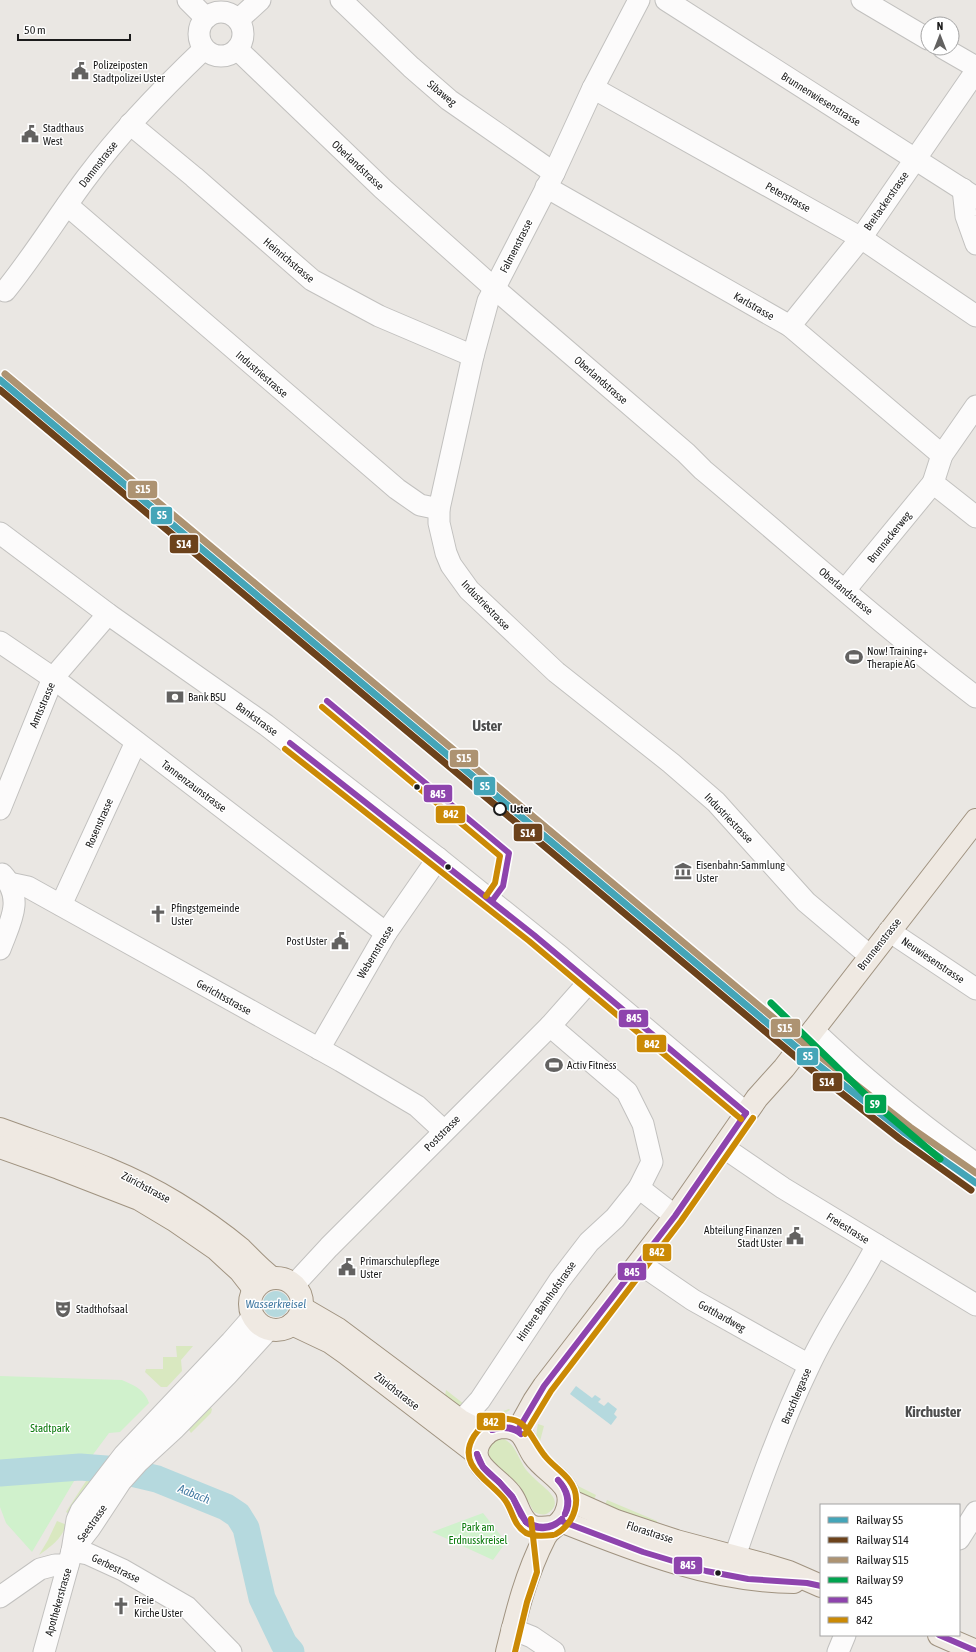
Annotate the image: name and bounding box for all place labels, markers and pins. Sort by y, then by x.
place label: Polizeiposten Stadtpolizei Uster [93,59,165,84]
public building icon: Polizeiposten Stadtpolizei Uster [70,61,90,81]
place label: Stadthaus West [43,122,84,147]
public building icon: Stadthaus West [20,124,40,144]
place label: Now! Training+ Therapie AG [867,645,928,670]
sports icon: Now! Training+ Therapie AG [844,647,864,667]
bank icon: Bank BSU [165,687,185,707]
place label: Bank BSU [188,691,226,703]
unlabelled marker [412,782,422,792]
marker: Uster [493,802,507,816]
place label: Uster [510,803,532,815]
place label: Eisenbahn-Sammlung Uster [696,859,785,884]
museum icon: Eisenbahn-Sammlung Uster [673,861,693,881]
unlabelled marker [443,862,453,872]
place label: Pfingstgemeinde Uster [171,902,240,927]
church icon: Pfingstgemeinde Uster [148,904,168,924]
public building icon: Post Uster [330,931,350,951]
place label: Post Uster [286,935,328,947]
sports icon: Activ Fitness [544,1055,564,1075]
place label: Activ Fitness [567,1059,617,1071]
place label: Abteilung Finanzen Stadt Uster [704,1224,783,1249]
public building icon: Abteilung Finanzen Stadt Uster [785,1226,805,1246]
place label: Primarschulepflege Uster [360,1255,439,1280]
public building icon: Primarschulepflege Uster [337,1257,357,1277]
theatre icon: Stadthofsaal [53,1299,73,1319]
place label: Stadthofsaal [76,1303,128,1315]
unlabelled marker [713,1568,723,1578]
place label: Freie Kirche Uster [134,1594,183,1619]
church icon: Freie Kirche Uster [111,1596,131,1616]

